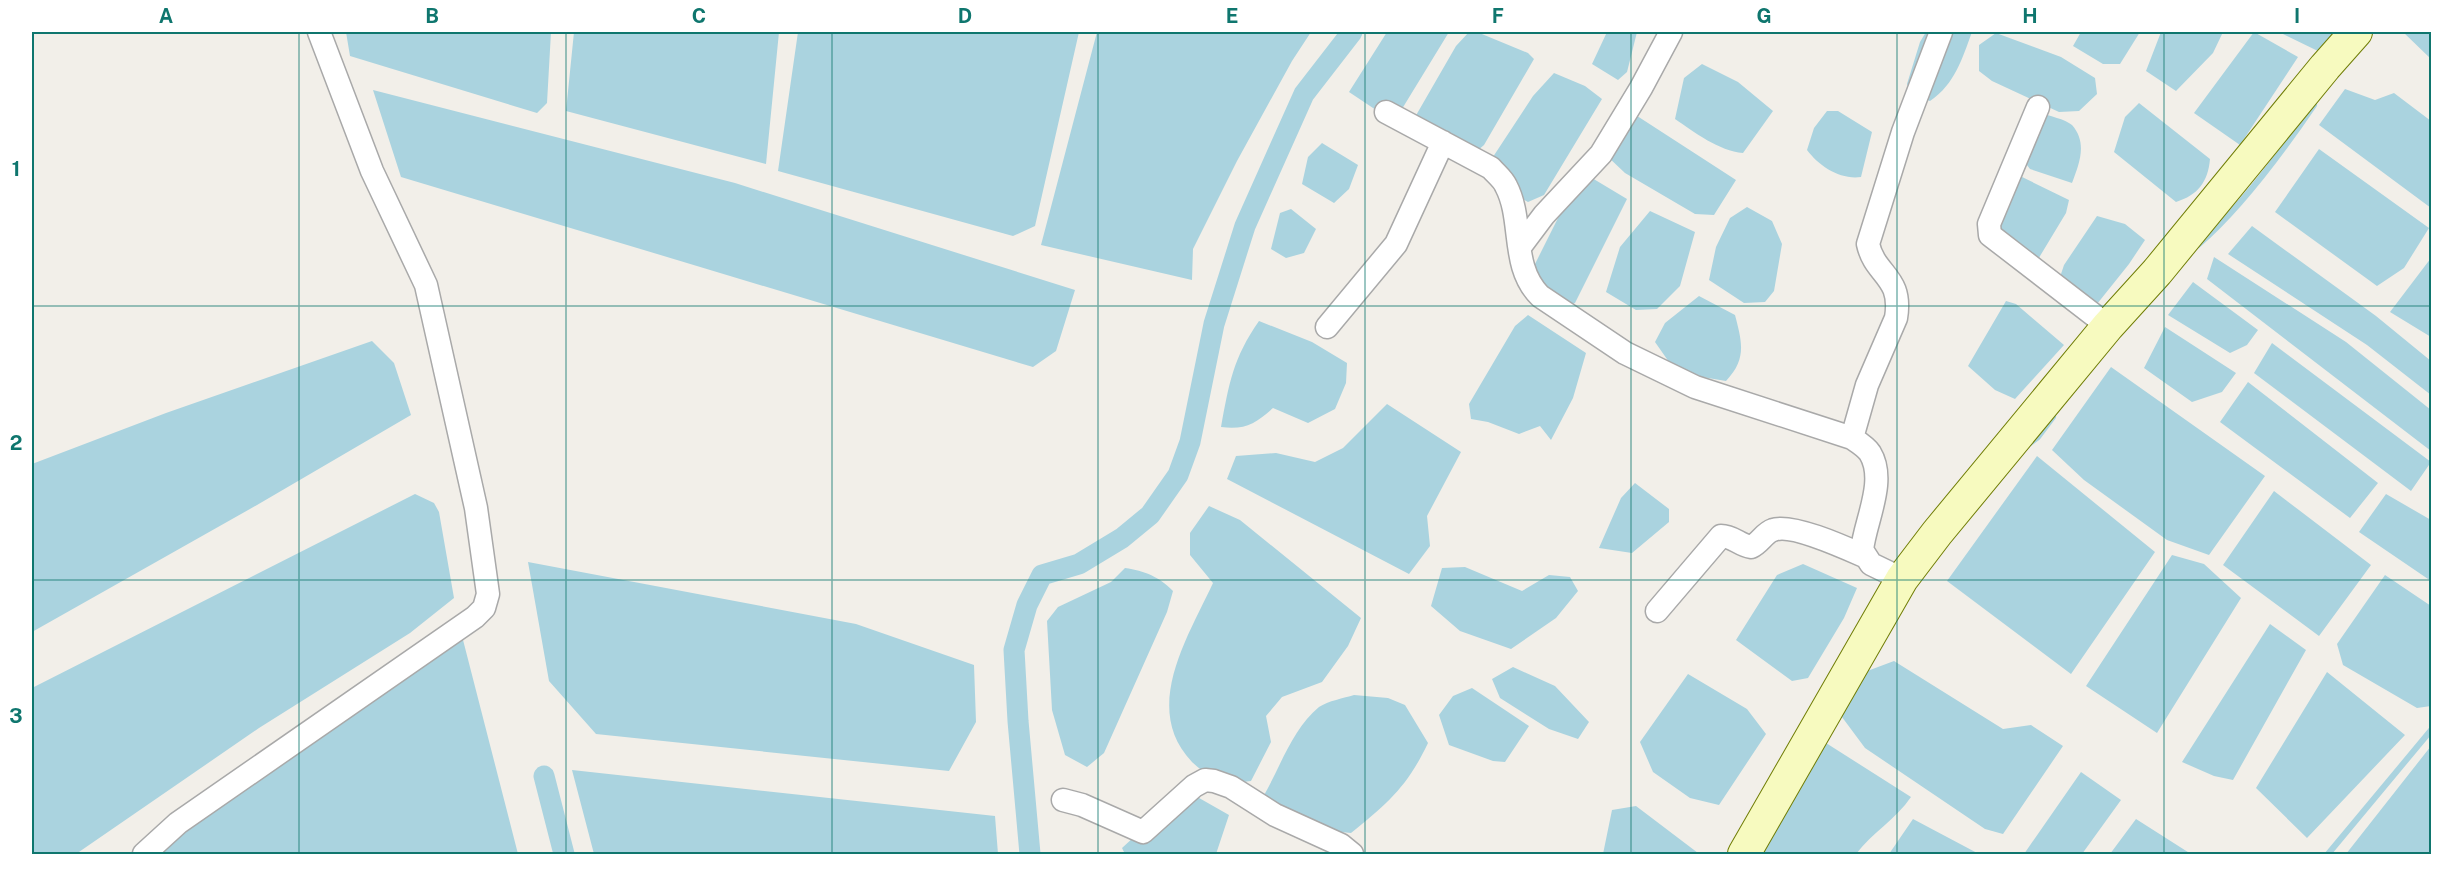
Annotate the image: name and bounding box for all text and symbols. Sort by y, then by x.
text: A [159,4,173,28]
text: B [425,4,439,28]
text: C [692,4,706,28]
text: D [958,4,972,28]
text: E [1226,4,1238,28]
text: F [1492,4,1504,28]
text: G [1756,4,1772,28]
text: H [2022,4,2038,28]
text: I [2294,4,2300,28]
text: 1 [12,157,20,181]
text: 2 [10,431,22,455]
text: 3 [9,704,23,728]

